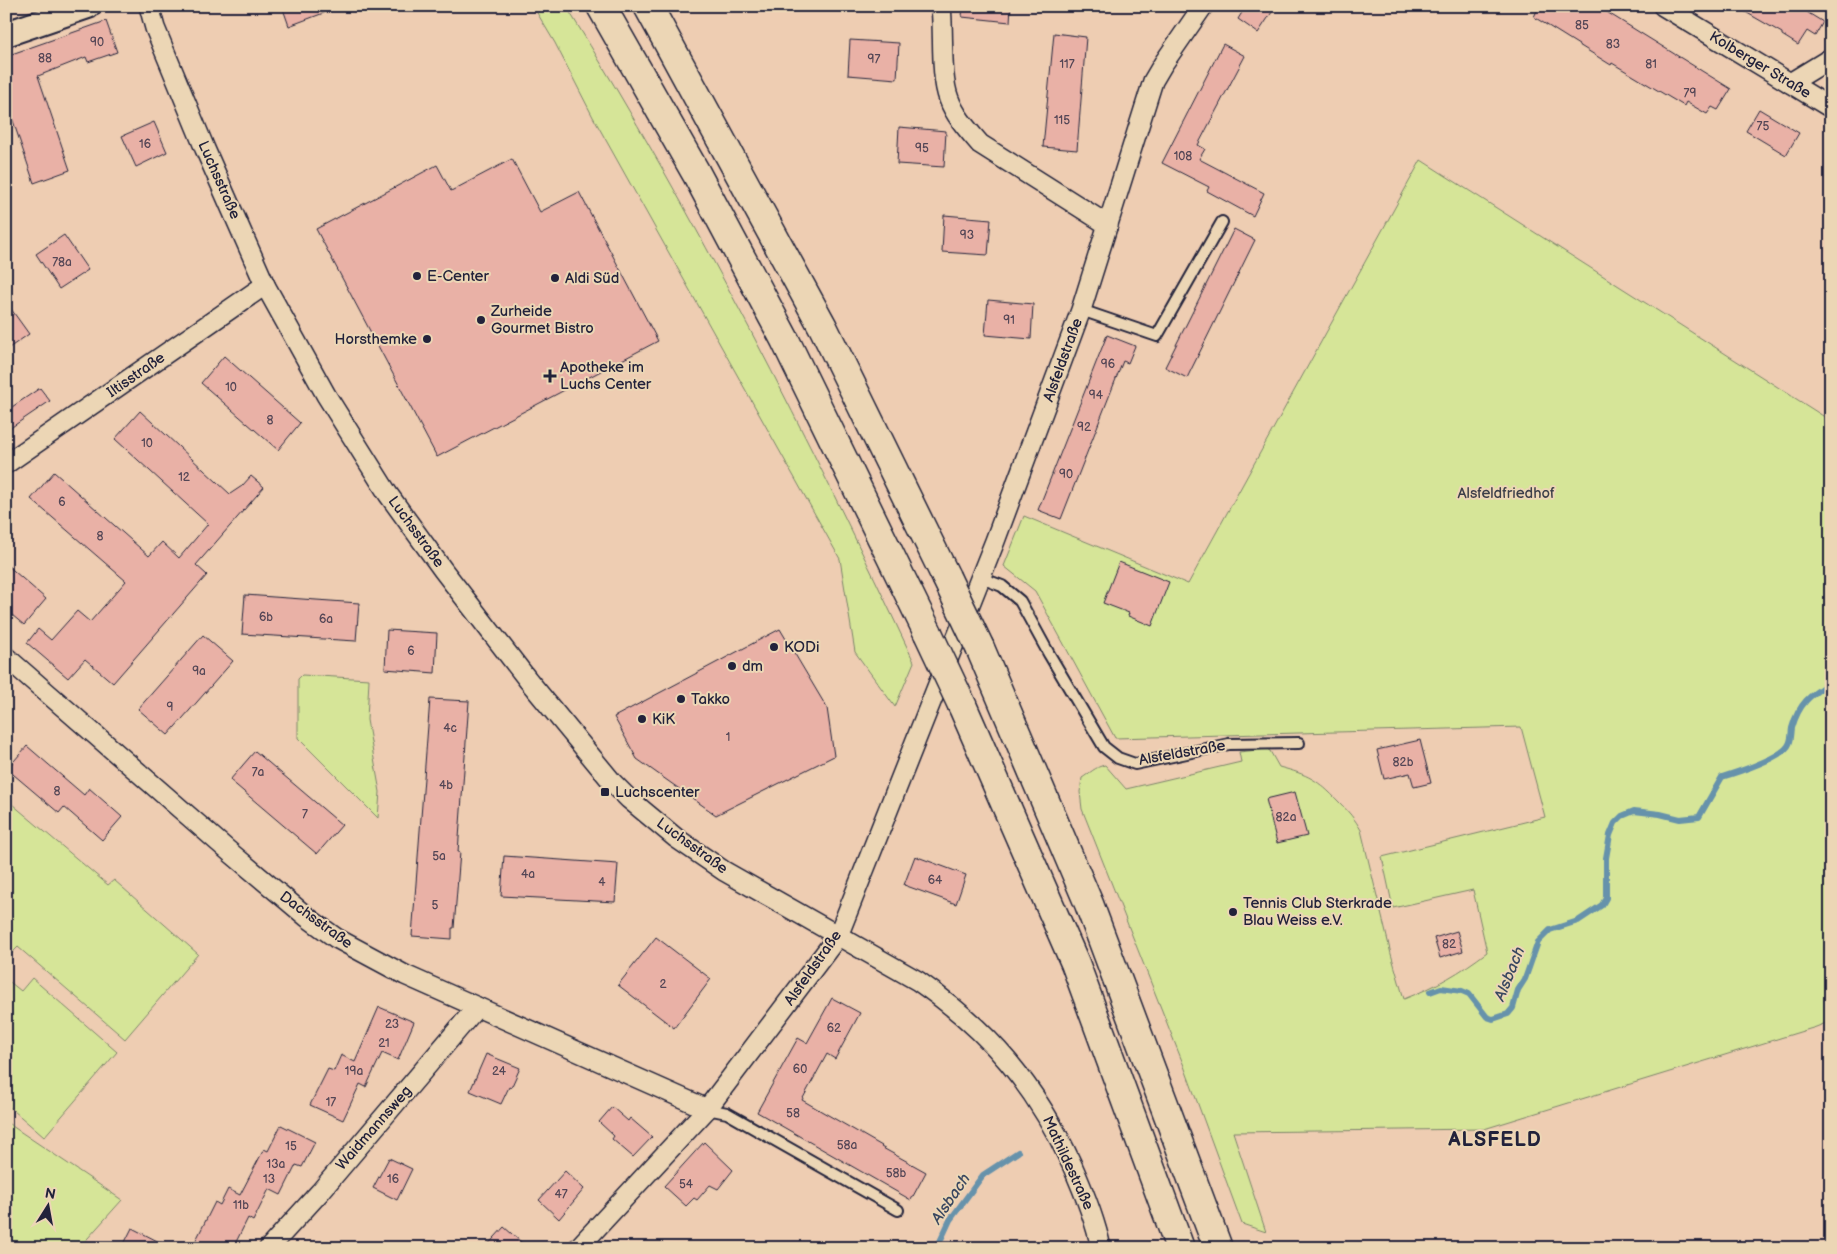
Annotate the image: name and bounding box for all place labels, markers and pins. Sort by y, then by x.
place label: E-Center [427,267,489,286]
place label: Aldi Süd [565,269,619,288]
marker: E-Center [411,270,423,282]
marker: Aldi Süd [549,272,561,284]
place label: Zurheide Gourmet Bistro [490,302,594,338]
marker: Zurheide Gourmet Bistro [475,314,487,326]
place label: Horsthemke [334,330,417,349]
marker: Horsthemke [421,333,433,345]
place label: Apotheke im Luchs Center [560,358,652,394]
marker: Apotheke im Luchs Center [544,370,556,382]
place label: KODi [784,638,819,657]
marker: KODi [768,641,780,653]
place label: dm [742,657,763,676]
marker: dm [726,660,738,672]
place label: Takko [691,690,730,709]
marker: Takko [675,693,687,705]
place label: KiK [652,710,675,729]
marker: KiK [636,713,648,725]
place label: Luchscenter [615,783,700,802]
marker: Luchscenter [599,786,611,798]
place label: Tennis Club Sterkrade Blau Weiss e.V. [1243,894,1392,930]
marker: Tennis Club Sterkrade Blau Weiss e.V. [1227,906,1239,918]

